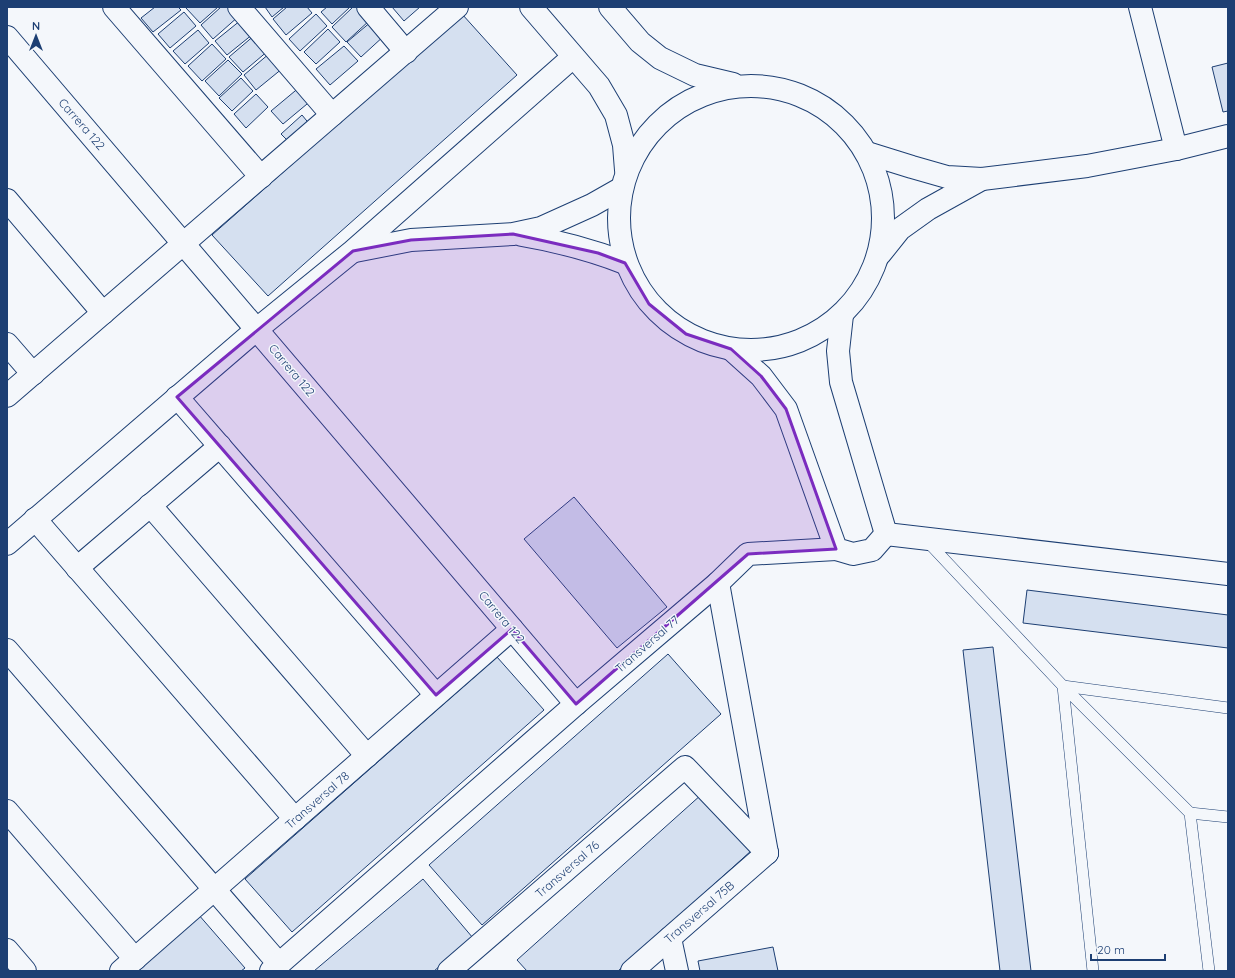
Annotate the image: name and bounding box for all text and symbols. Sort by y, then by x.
north arrow [16,16,56,56]
text: N [32,19,40,33]
street label: Carrera 122 [55,95,109,153]
street label: Carrera 122 [266,341,318,399]
street label: Carrera 122 [476,588,528,646]
street label: Transversal 77 [612,612,682,676]
street label: Transversal 78 [282,768,352,832]
street label: Transversal 76 [532,837,602,901]
street label: Transversal 75B [661,877,737,947]
scale bar [1091,936,1165,962]
text: 20 m [1097,942,1125,957]

